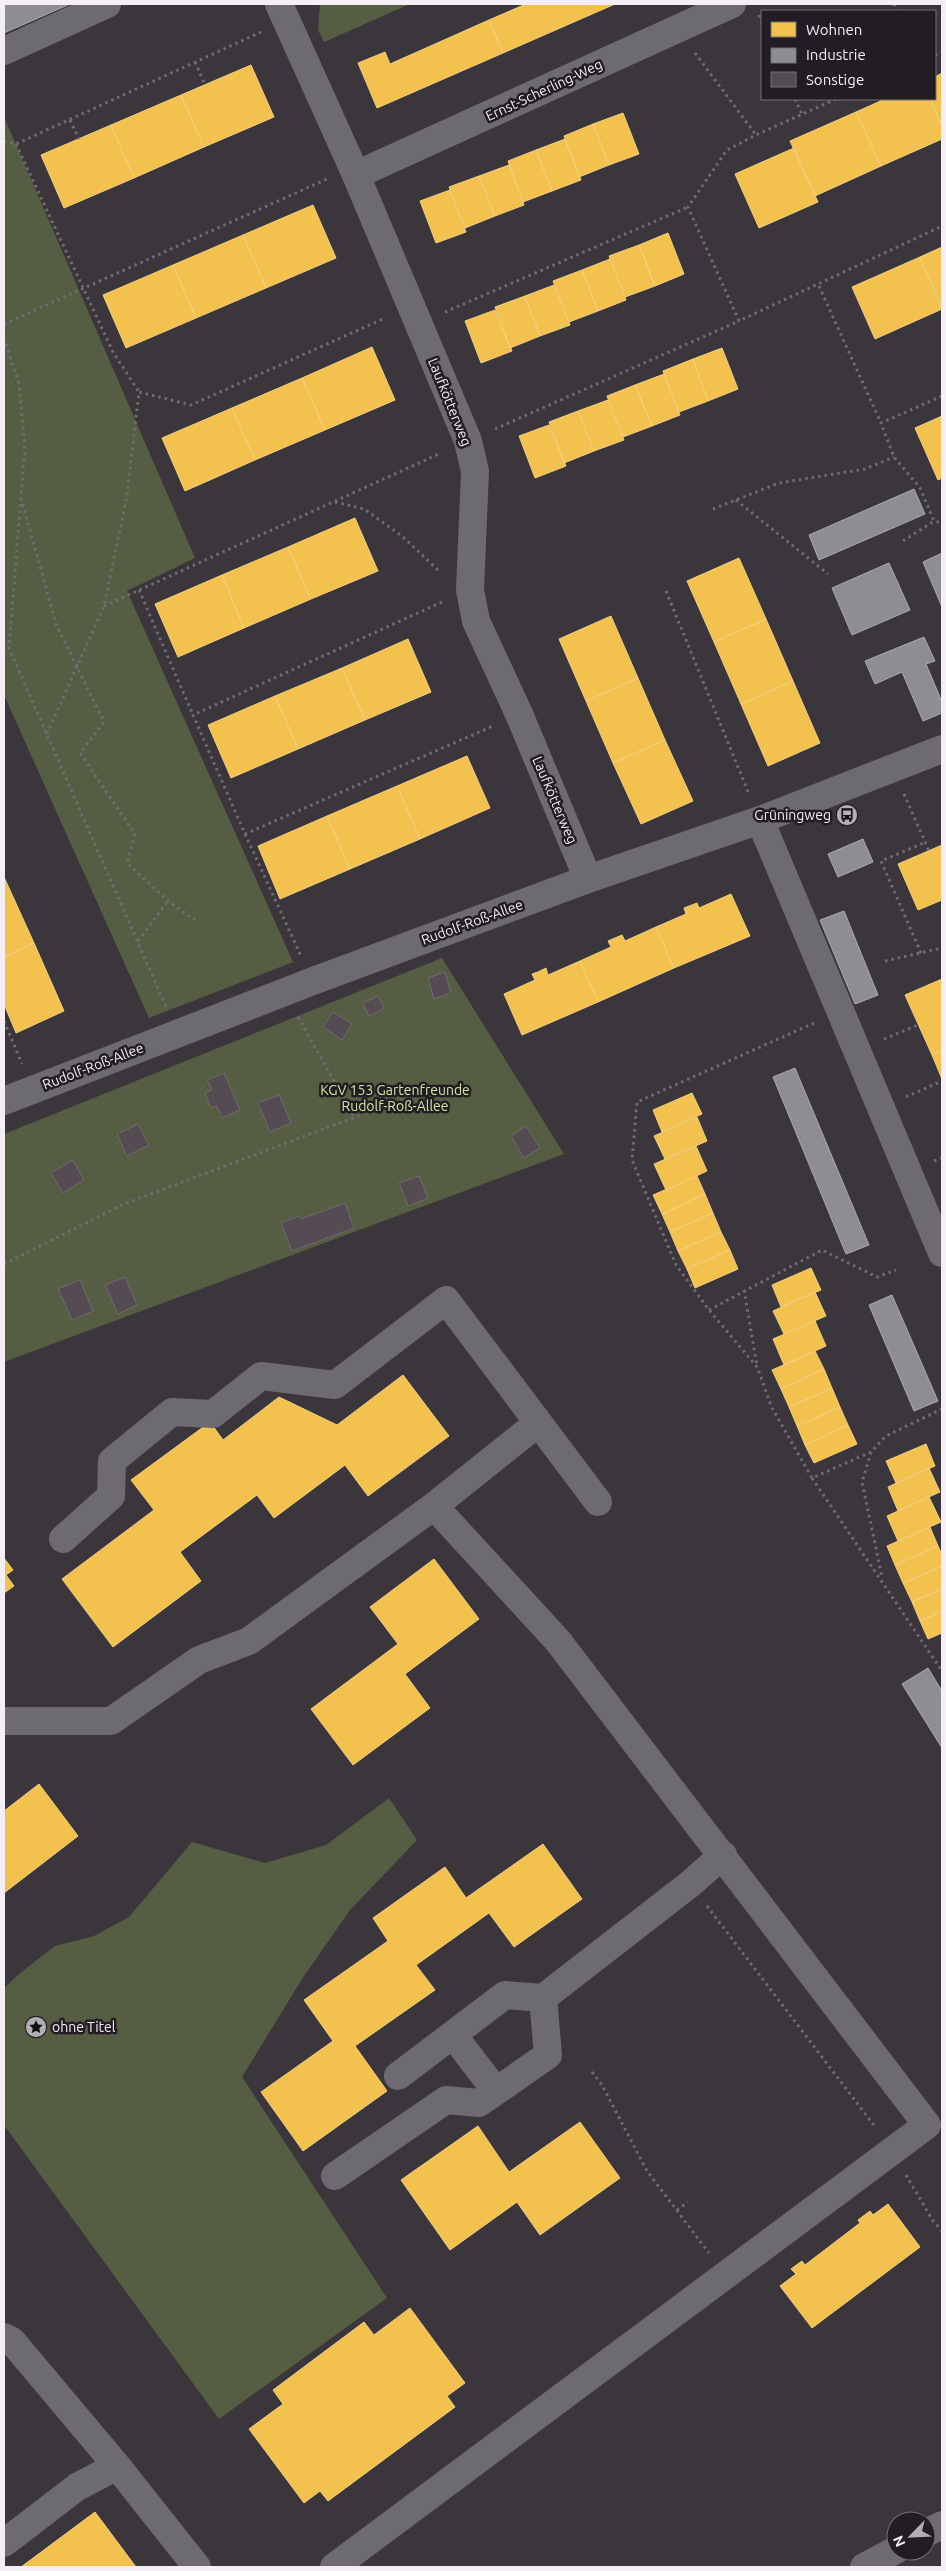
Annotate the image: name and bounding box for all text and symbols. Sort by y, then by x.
legend [761,10,936,100]
text: Wohnen [806,21,862,38]
text: Industrie [806,46,866,63]
street label: Ernst-Scherling-Weg [483,56,605,124]
text: Sonstige [806,71,864,88]
street label: Laufkötterweg [425,356,475,448]
street label: Laufkötterweg [529,754,581,846]
bus stop icon: Grüningweg [835,803,859,827]
place label: Grüningweg [754,807,831,823]
street label: Rudolf-Roß-Allee [419,896,525,948]
street label: Rudolf-Roß-Allee [40,1039,146,1093]
park label: KGV 153 Gartenfreunde Rudolf-Roß-Allee [320,1082,470,1114]
place icon: ohne Titel [24,2015,48,2039]
place label: ohne Titel [52,2019,116,2035]
north arrow [886,2511,936,2561]
text: N [890,2533,909,2549]

